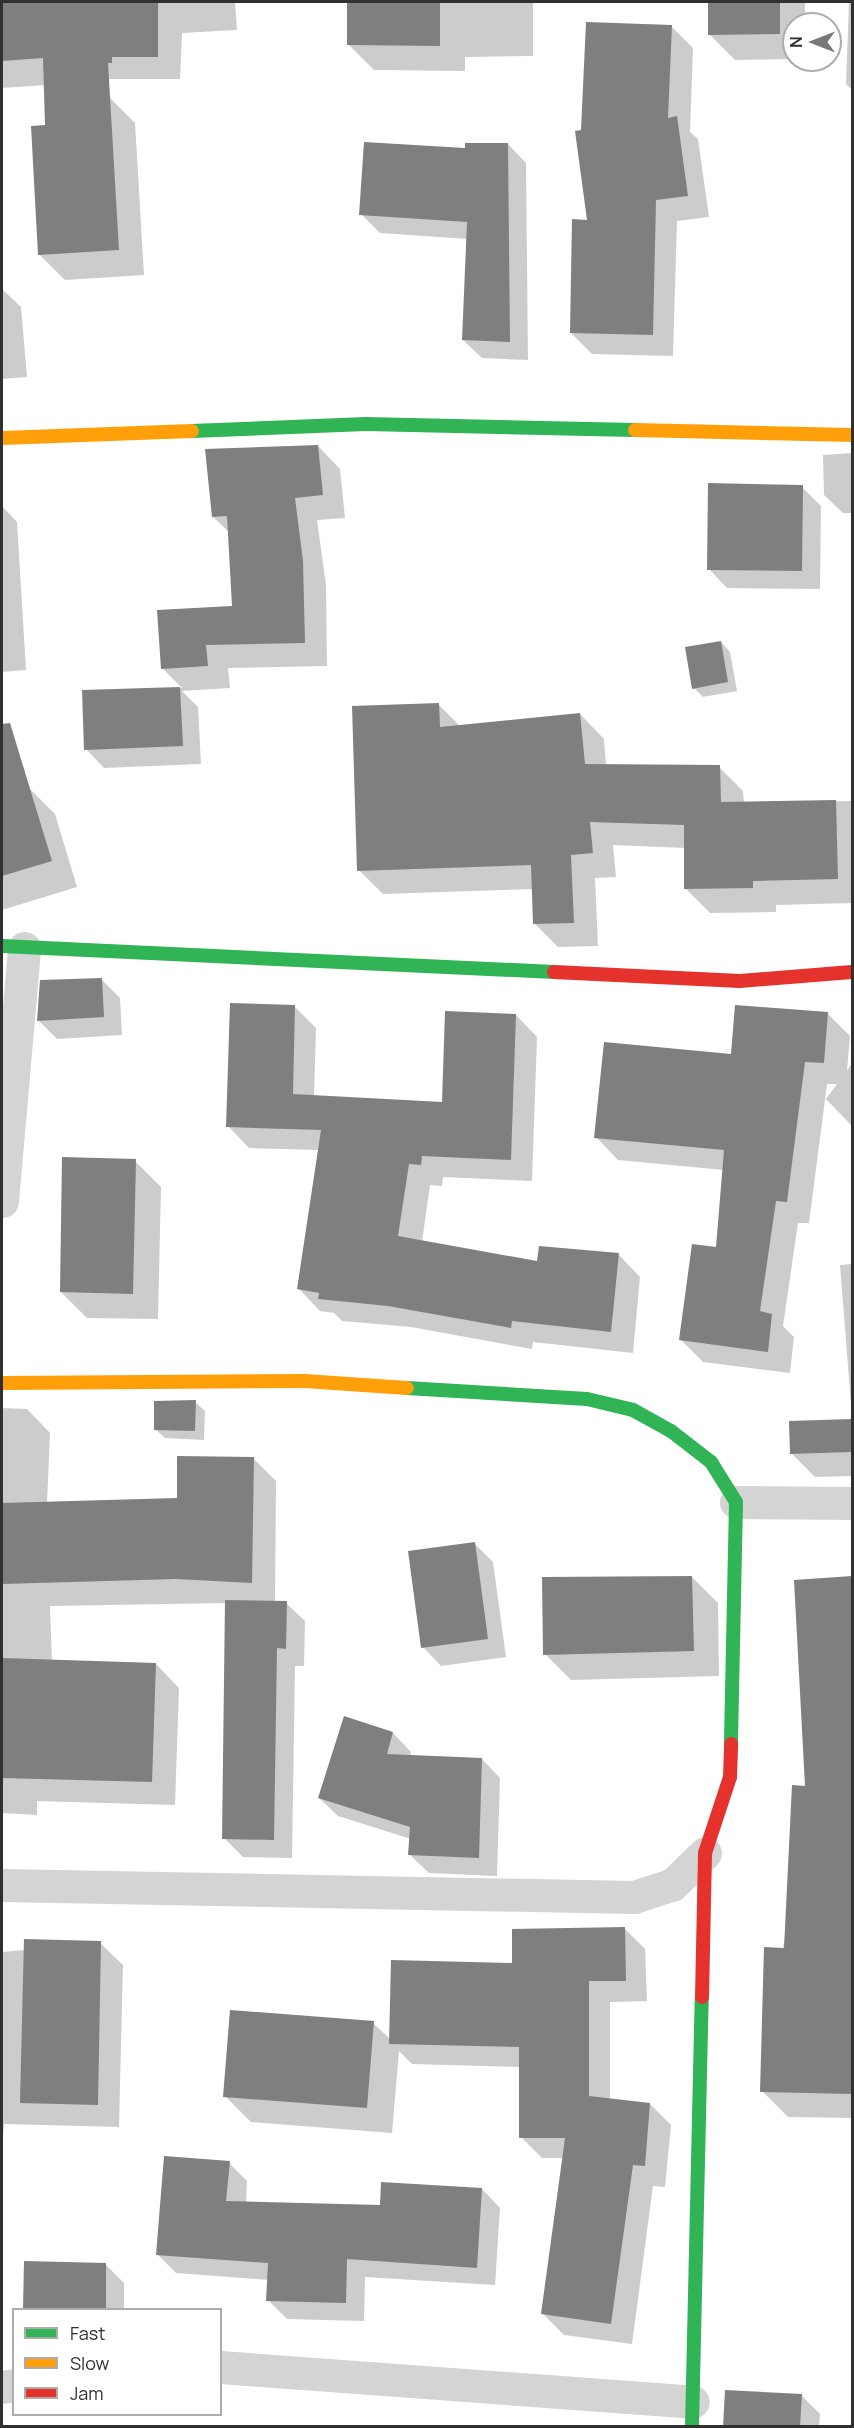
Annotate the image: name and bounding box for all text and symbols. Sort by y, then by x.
north arrow [782,12,842,72]
text: N [785,36,807,48]
legend [12,2308,222,2416]
text: Fast [70,2321,105,2345]
text: Slow [70,2351,109,2375]
text: Jam [70,2381,104,2405]

